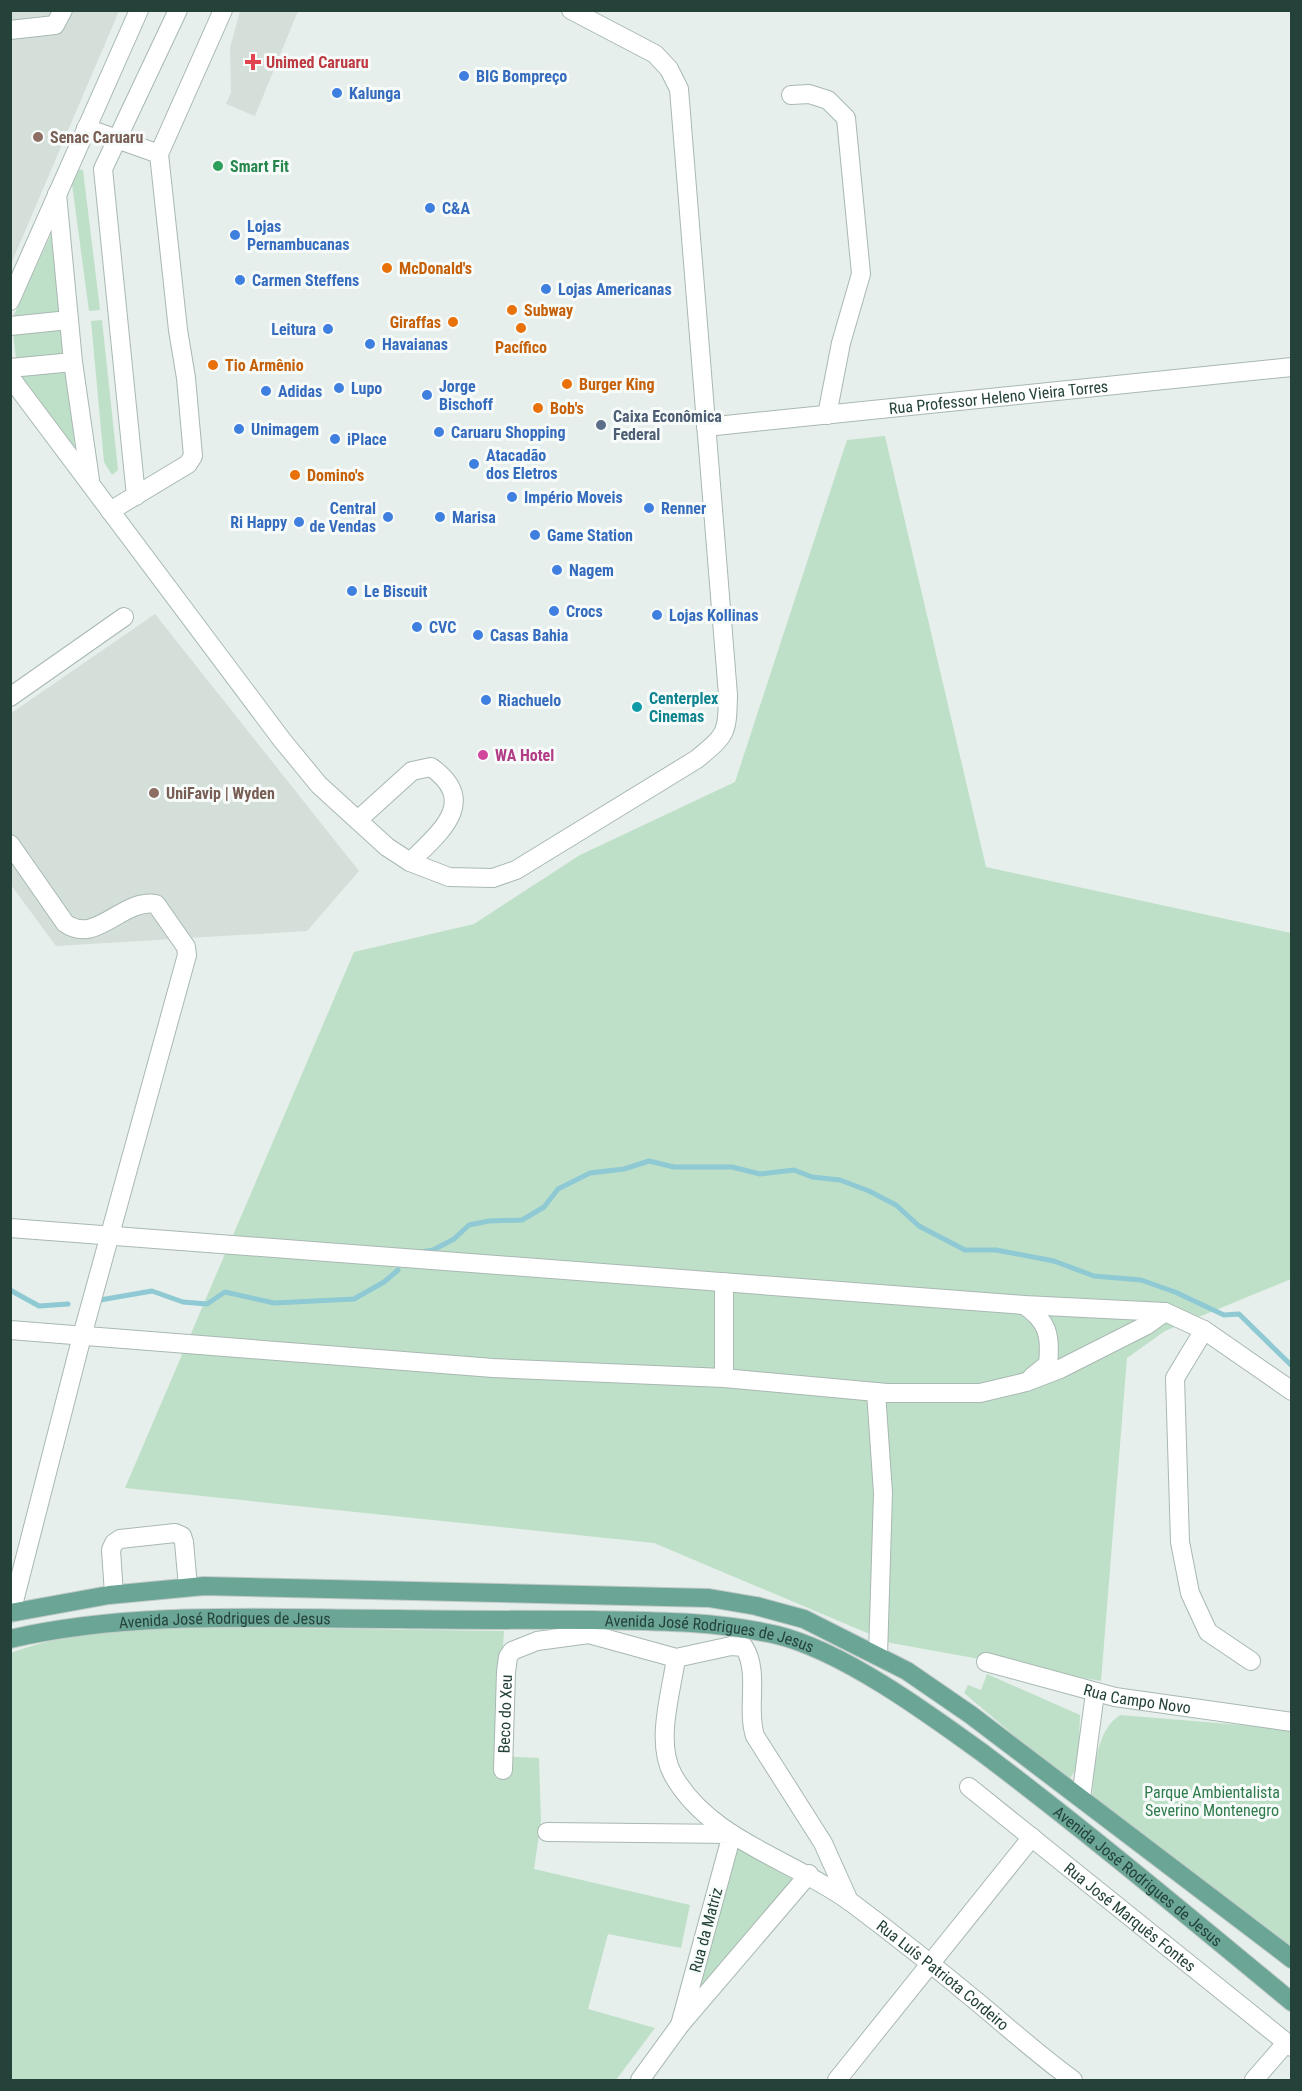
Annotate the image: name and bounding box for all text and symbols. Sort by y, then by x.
marker: Unimed Caruaru [244,53,262,71]
place label: Unimed Caruaru [266,53,369,72]
place label: BIG Bompreço [476,67,567,86]
marker: BIG Bompreço [457,69,471,83]
place label: Kalunga [349,84,401,103]
marker: Kalunga [330,86,344,100]
place label: Senac Caruaru [50,128,143,147]
marker: Senac Caruaru [31,130,45,144]
place label: Smart Fit [230,157,289,176]
marker: Smart Fit [211,159,225,173]
place label: C&A [442,199,470,218]
marker: C&A [423,201,437,215]
place label: Lojas Pernambucanas [247,217,350,254]
marker: Lojas Pernambucanas [228,228,242,242]
place label: McDonald's [399,259,472,278]
marker: McDonald's [380,261,394,275]
place label: Carmen Steffens [252,271,359,290]
marker: Carmen Steffens [233,273,247,287]
place label: Lojas Americanas [558,280,672,299]
marker: Lojas Americanas [539,282,553,296]
place label: Subway [524,301,573,320]
marker: Subway [505,303,519,317]
place label: Giraffas [390,313,441,332]
marker: Giraffas [446,315,460,329]
place label: Leitura [271,320,316,339]
marker: Pacífico [514,321,528,335]
marker: Leitura [321,322,335,336]
place label: Havaianas [382,335,448,354]
marker: Havaianas [363,337,377,351]
place label: Pacífico [495,338,547,357]
place label: Tio Armênio [225,356,304,375]
marker: Tio Armênio [206,358,220,372]
place label: Burger King [579,375,655,394]
street label: Rua Professor Heleno Vieira Torres [888,376,1109,418]
place label: Jorge Bischoff [439,377,494,414]
marker: Burger King [560,377,574,391]
place label: Lupo [351,379,382,398]
marker: Lupo [332,381,346,395]
place label: Adidas [278,382,322,401]
marker: Adidas [259,384,273,398]
marker: Jorge Bischoff [420,388,434,402]
place label: Bob's [550,399,584,418]
marker: Bob's [531,401,545,415]
place label: Caixa Econômica Federal [613,407,722,444]
marker: Caixa Econômica Federal [594,418,608,432]
place label: Unimagem [251,420,319,439]
marker: Unimagem [232,422,246,436]
place label: Caruaru Shopping [451,423,565,442]
marker: Caruaru Shopping [432,425,446,439]
place label: iPlace [347,430,387,449]
marker: iPlace [328,432,342,446]
place label: Atacadão dos Eletros [486,446,558,483]
marker: Atacadão dos Eletros [467,457,481,471]
place label: Domino's [307,466,364,485]
marker: Domino's [288,468,302,482]
place label: Império Moveis [524,488,623,507]
marker: Império Moveis [505,490,519,504]
place label: Central de Vendas [310,499,376,536]
place label: Renner [661,499,706,518]
marker: Renner [642,501,656,515]
place label: Marisa [452,508,496,527]
marker: Central de Vendas [381,510,395,524]
marker: Marisa [433,510,447,524]
place label: Ri Happy [230,513,287,532]
marker: Ri Happy [292,515,306,529]
place label: Game Station [547,526,633,545]
marker: Game Station [528,528,542,542]
place label: Nagem [569,561,614,580]
marker: Nagem [550,563,564,577]
place label: Le Biscuit [364,582,428,601]
marker: Le Biscuit [345,584,359,598]
place label: Crocs [566,602,603,621]
marker: Crocs [547,604,561,618]
place label: Lojas Kollinas [669,606,758,625]
marker: Lojas Kollinas [650,608,664,622]
place label: CVC [429,618,456,637]
marker: CVC [410,620,424,634]
place label: Casas Bahia [490,626,569,645]
marker: Casas Bahia [471,628,485,642]
place label: Centerplex Cinemas [649,689,719,726]
place label: Riachuelo [498,691,561,710]
marker: Riachuelo [479,693,493,707]
marker: Centerplex Cinemas [630,700,644,714]
place label: WA Hotel [495,746,554,765]
marker: WA Hotel [476,748,490,762]
place label: UniFavip | Wyden [166,784,275,803]
marker: UniFavip | Wyden [147,786,161,800]
street label: Avenida José Rodrigues de Jesus [118,1608,331,1632]
street label: Avenida José Rodrigues de Jesus [605,1611,817,1656]
street label: Beco do Xeu [494,1674,515,1754]
street label: Rua Campo Novo [1082,1679,1192,1717]
park label: Parque Ambientalista Severino Montenegro [1144,1783,1280,1820]
street label: Avenida José Rodrigues de Jesus [1050,1802,1226,1950]
street label: Rua José Marquês Fontes [1061,1858,1200,1975]
street label: Rua da Matriz [686,1886,726,1974]
street label: Rua Luís Patriota Cordeiro [873,1916,1013,2034]

